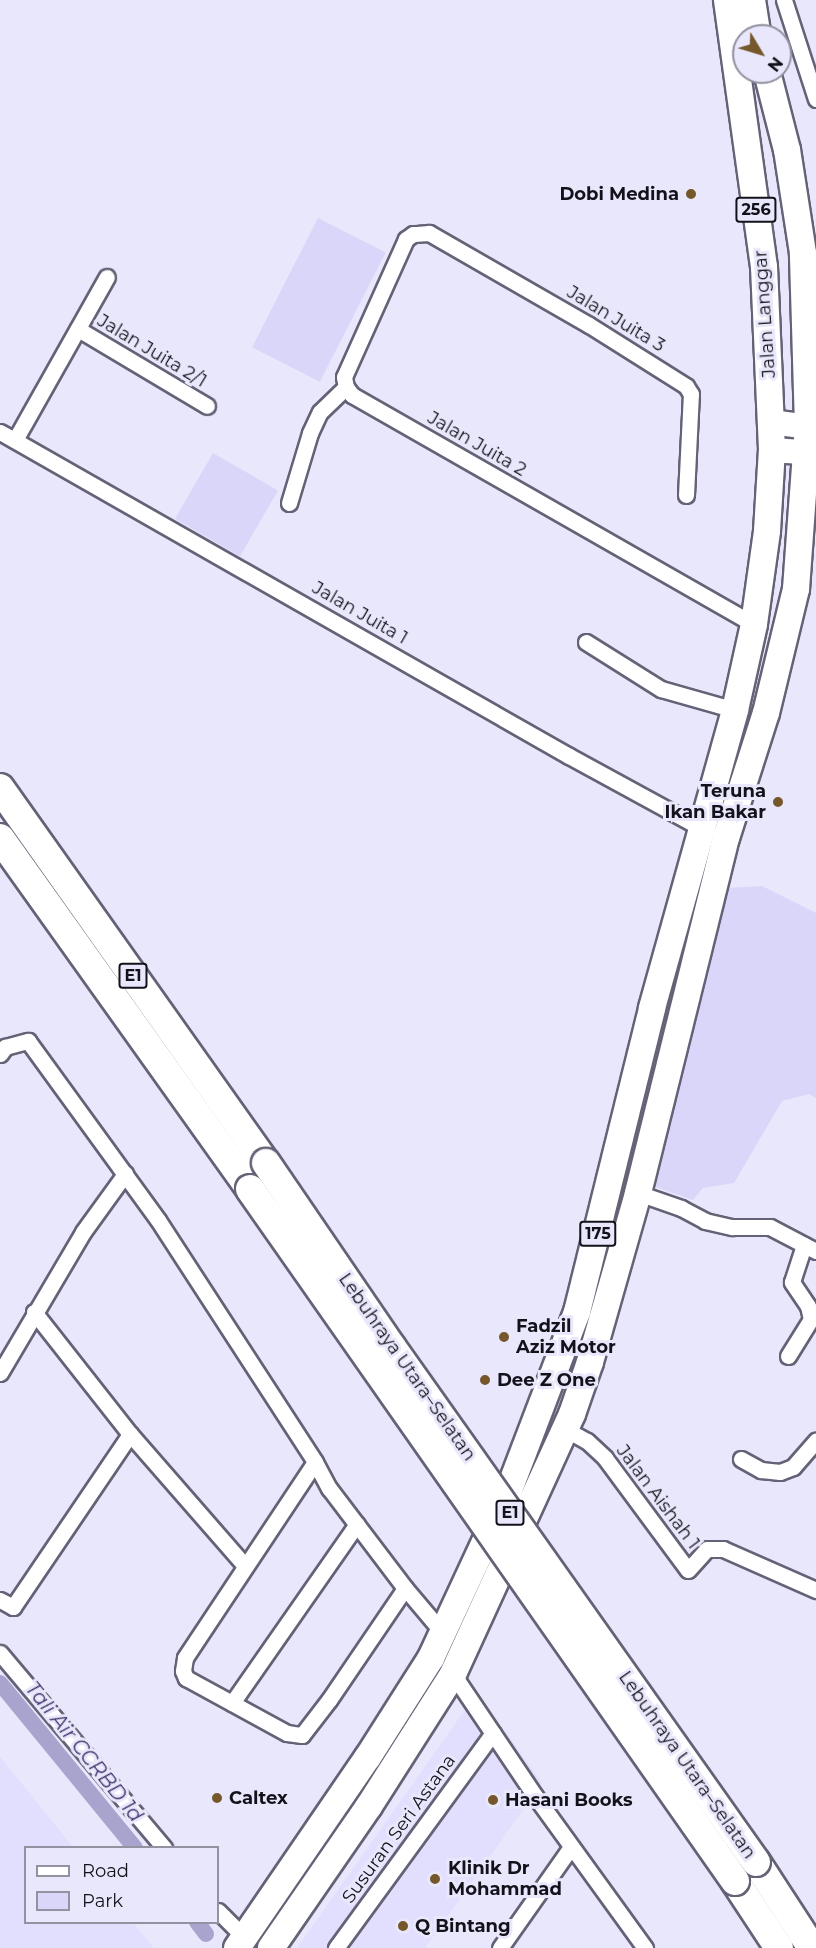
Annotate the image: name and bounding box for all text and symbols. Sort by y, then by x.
north arrow [732,24,792,84]
text: N [764,53,786,75]
place label: Dobi Medina [559,183,679,205]
marker: Dobi Medina [684,187,698,201]
road number: 256 [735,197,777,223]
street label: Jalan Langgar [750,249,780,379]
street label: Jalan Juita 3 [563,281,669,357]
street label: Jalan Juita 2/1 [93,310,211,392]
street label: Jalan Juita 2 [424,407,530,481]
street label: Jalan Juita 1 [308,577,412,649]
place label: Teruna Ikan Bakar [664,781,766,824]
marker: Teruna Ikan Bakar [771,795,785,809]
road number: E1 [118,963,148,989]
road number: 175 [578,1221,618,1247]
street label: Lebuhraya Utara–Selatan [334,1269,480,1465]
place label: Fadzil Aziz Motor [516,1316,616,1358]
marker: Fadzil Aziz Motor [497,1330,511,1344]
place label: Dee Z One [497,1369,596,1391]
marker: Dee Z One [478,1373,492,1387]
street label: Jalan Aishah 1 [612,1441,704,1553]
road number: E1 [495,1500,525,1526]
street label: Lebuhraya Utara–Selatan [614,1667,760,1863]
water label: Tali Air CCRBD 1d [20,1677,148,1827]
street label: Susuran Seri Astana [338,1750,460,1908]
place label: Caltex [229,1787,288,1809]
place label: Hasani Books [505,1789,633,1811]
marker: Caltex [210,1791,224,1805]
marker: Hasani Books [486,1793,500,1807]
legend [24,1846,219,1924]
place label: Klinik Dr Mohammad [448,1858,562,1900]
text: Road [82,1860,129,1882]
marker: Klinik Dr Mohammad [426,1870,444,1888]
text: Park [82,1890,123,1912]
place label: Q Bintang [415,1915,511,1937]
marker: Q Bintang [396,1919,410,1933]

